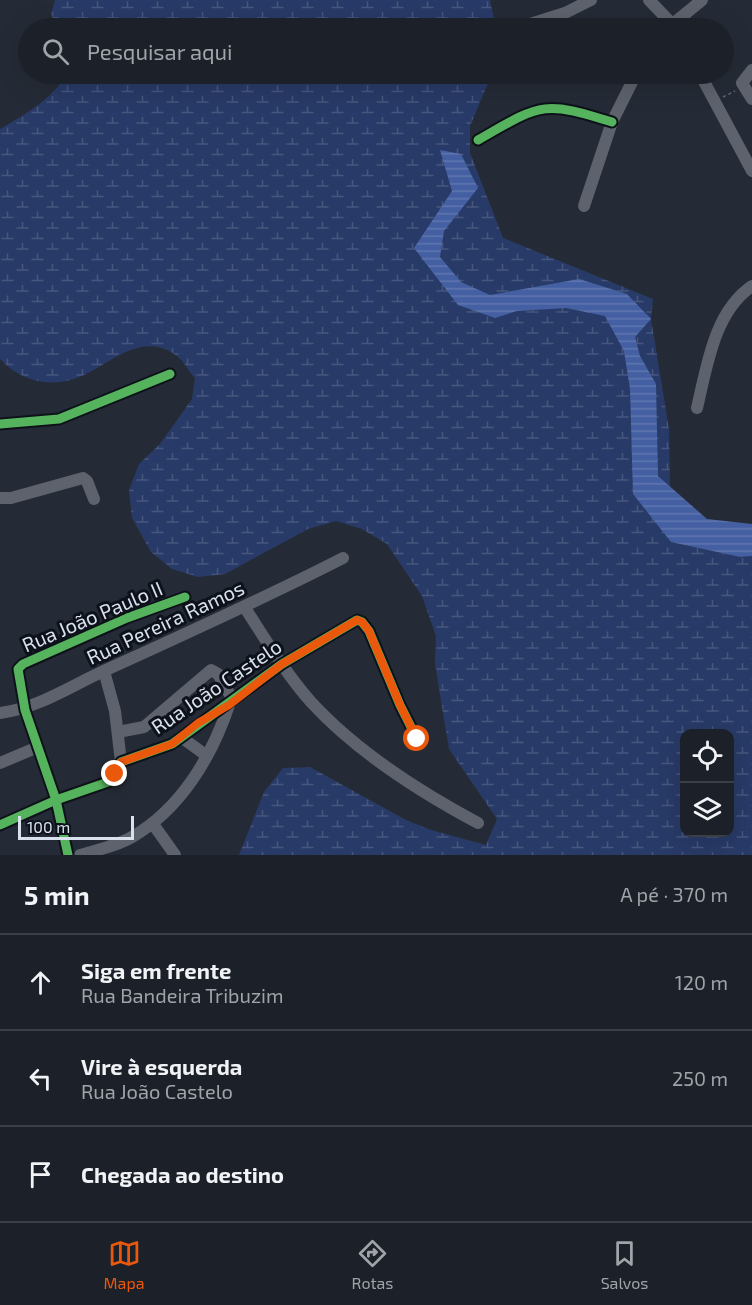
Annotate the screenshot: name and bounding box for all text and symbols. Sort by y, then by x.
search box [18,18,734,84]
icon: search [39,35,72,68]
text: Pesquisar aqui [87,38,233,64]
street label: Rua Pereira Ramos [82,575,248,669]
street label: Rua João Paulo II [18,576,166,656]
street label: Rua João Castelo [146,634,286,738]
route start [403,725,429,751]
map controls [680,729,734,837]
button: locate [680,729,734,783]
route end [101,760,127,786]
button: layers [680,783,734,837]
scale bar [18,813,134,840]
text: 100 m [27,817,70,836]
text: 5 min [24,879,90,910]
text: A pé · 370 m [620,882,728,906]
text: Siga em frente [81,957,231,983]
icon: ahead [24,966,57,999]
text: 120 m [675,970,728,994]
text: Rua Bandeira Tribuzim [81,983,284,1007]
text: Vire à esquerda [81,1053,242,1079]
icon: left [24,1062,57,1095]
text: 250 m [672,1066,728,1090]
text: Rua João Castelo [81,1079,233,1103]
icon: arrive [24,1158,57,1191]
text: Chegada ao destino [81,1161,284,1187]
tab: Mapa [104,1237,144,1292]
tab: Rotas [352,1237,393,1292]
tab: Salvos [601,1237,648,1292]

